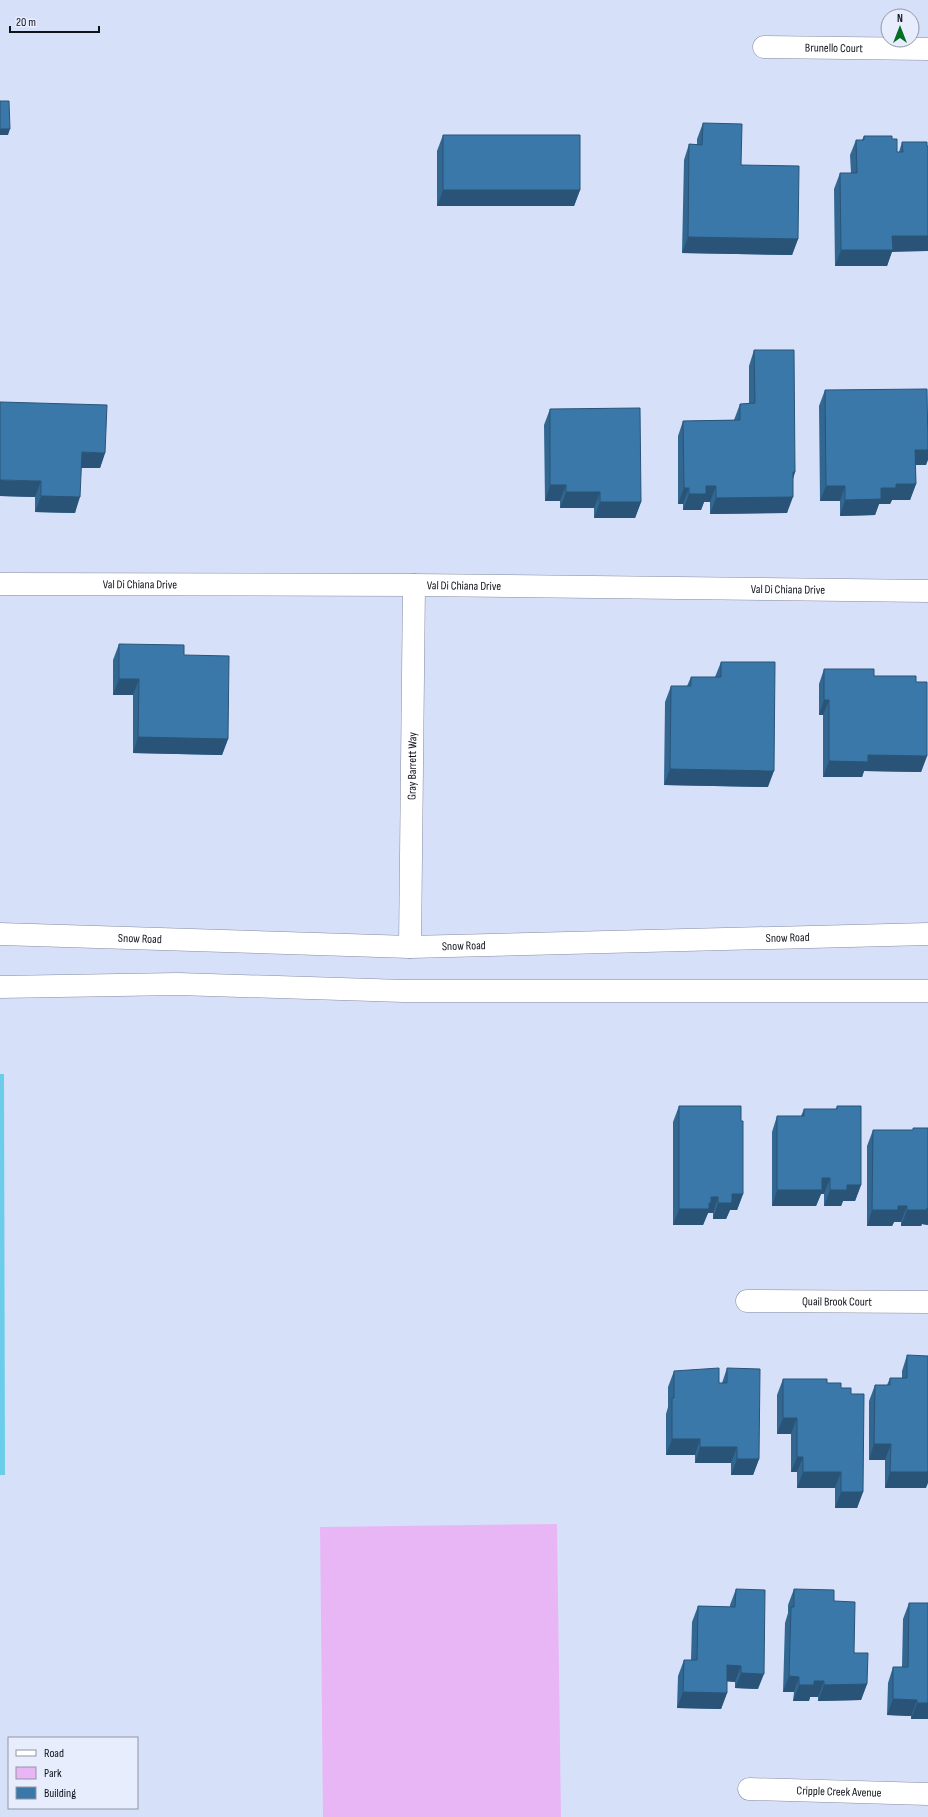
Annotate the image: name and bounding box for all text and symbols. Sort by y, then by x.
scale bar [10,8,99,34]
north arrow [880,8,920,48]
text: N [897,12,903,25]
text: 20 m [16,15,36,30]
street label: Brunello Court [805,40,863,56]
street label: Val Di Chiana Drive [103,577,177,592]
street label: Val Di Chiana Drive [427,578,501,594]
street label: Val Di Chiana Drive [751,582,825,598]
street label: Gray Barrett Way [405,732,420,800]
street label: Snow Road [766,930,810,946]
street label: Snow Road [118,931,162,947]
street label: Snow Road [442,938,486,954]
street label: Quail Brook Court [802,1294,872,1310]
legend [8,1737,138,1809]
text: Road [44,1746,64,1761]
text: Park [44,1766,62,1781]
street label: Cripple Creek Avenue [796,1783,882,1801]
text: Building [44,1786,76,1801]

